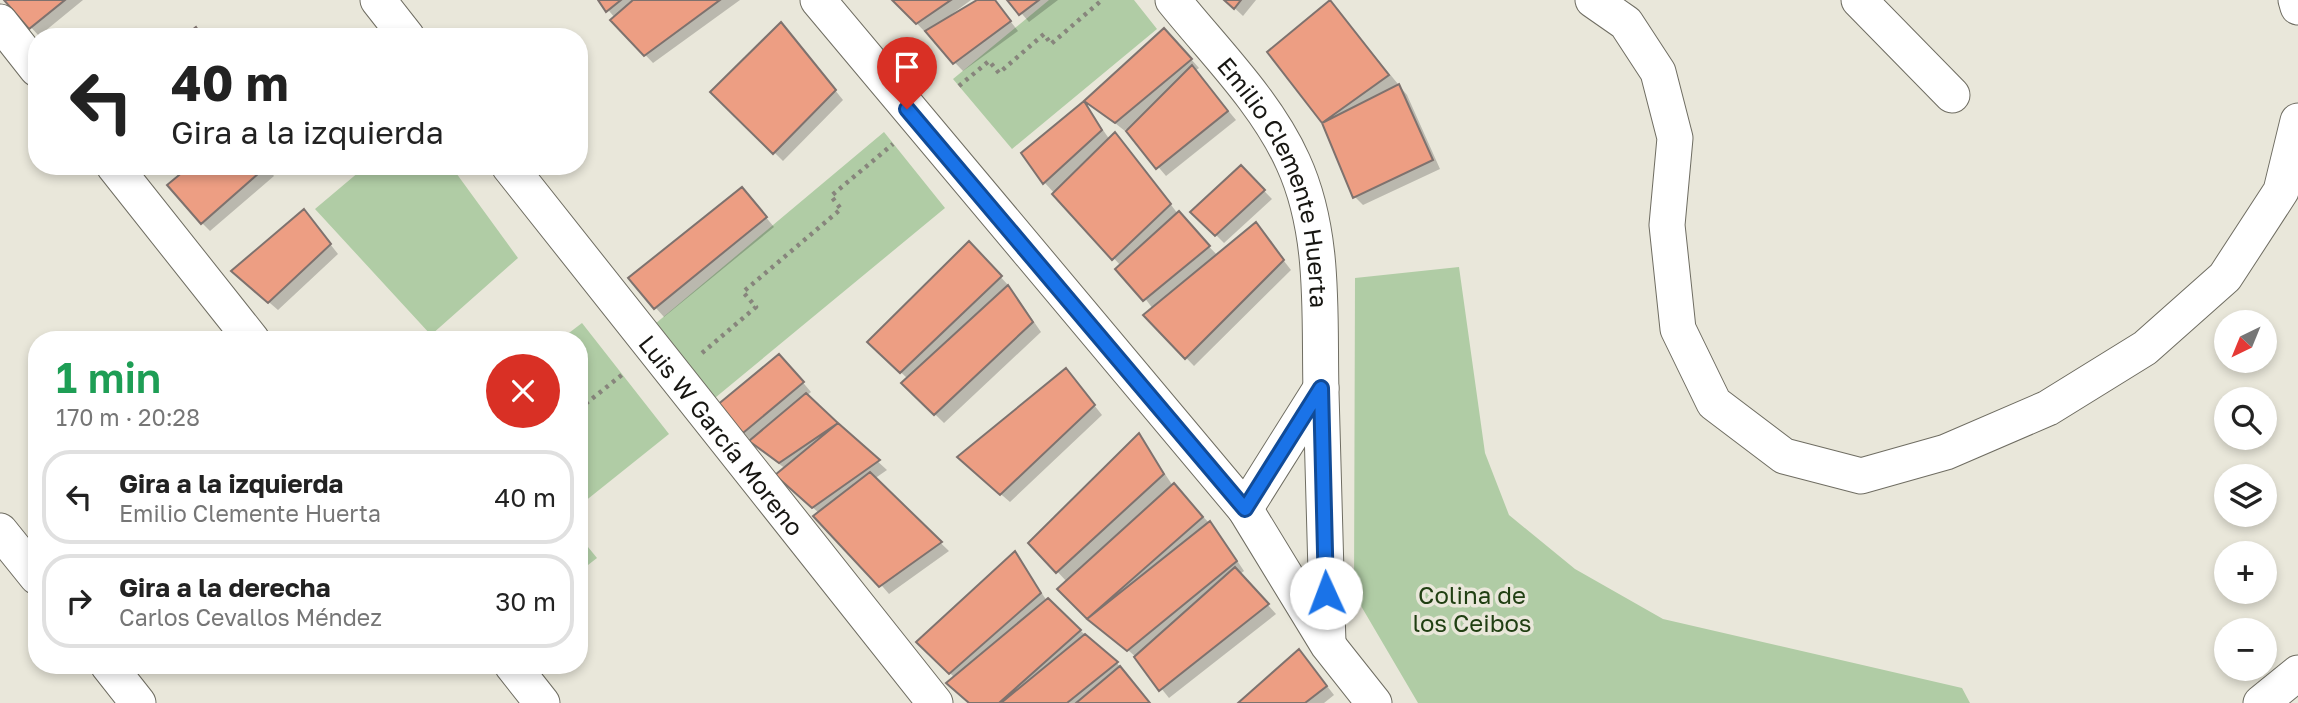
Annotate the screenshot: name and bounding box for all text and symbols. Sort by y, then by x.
pin [877,37,937,109]
icon: arrive [888,48,926,86]
street label: Emilio Clemente Huerta [1212,50,1335,308]
text: 40 m [171,53,289,112]
icon: left [56,56,147,147]
text: Gira a la izquierda [171,113,444,151]
north arrow [2214,310,2277,373]
map controls [2214,310,2277,681]
street label: Luis W García Moreno [634,329,811,541]
text: 1 min [56,352,161,402]
button: close [486,354,560,428]
button: search [2214,387,2277,450]
text: 170 m · 20:28 [56,403,200,431]
button: layers [2214,464,2277,527]
text: Gira a la izquierda [119,468,343,499]
icon: left [60,478,98,516]
text: 40 m [495,482,556,513]
text: Emilio Clemente Huerta [119,499,381,527]
button: + [2214,541,2277,604]
position arrow [1289,556,1363,630]
text: Gira a la derecha [119,572,331,603]
park label: Colina de los Ceibos [1412,580,1532,637]
icon: right [60,582,98,620]
text: 30 m [495,586,556,617]
text: Carlos Cevallos Méndez [119,603,382,631]
button: − [2214,618,2277,681]

